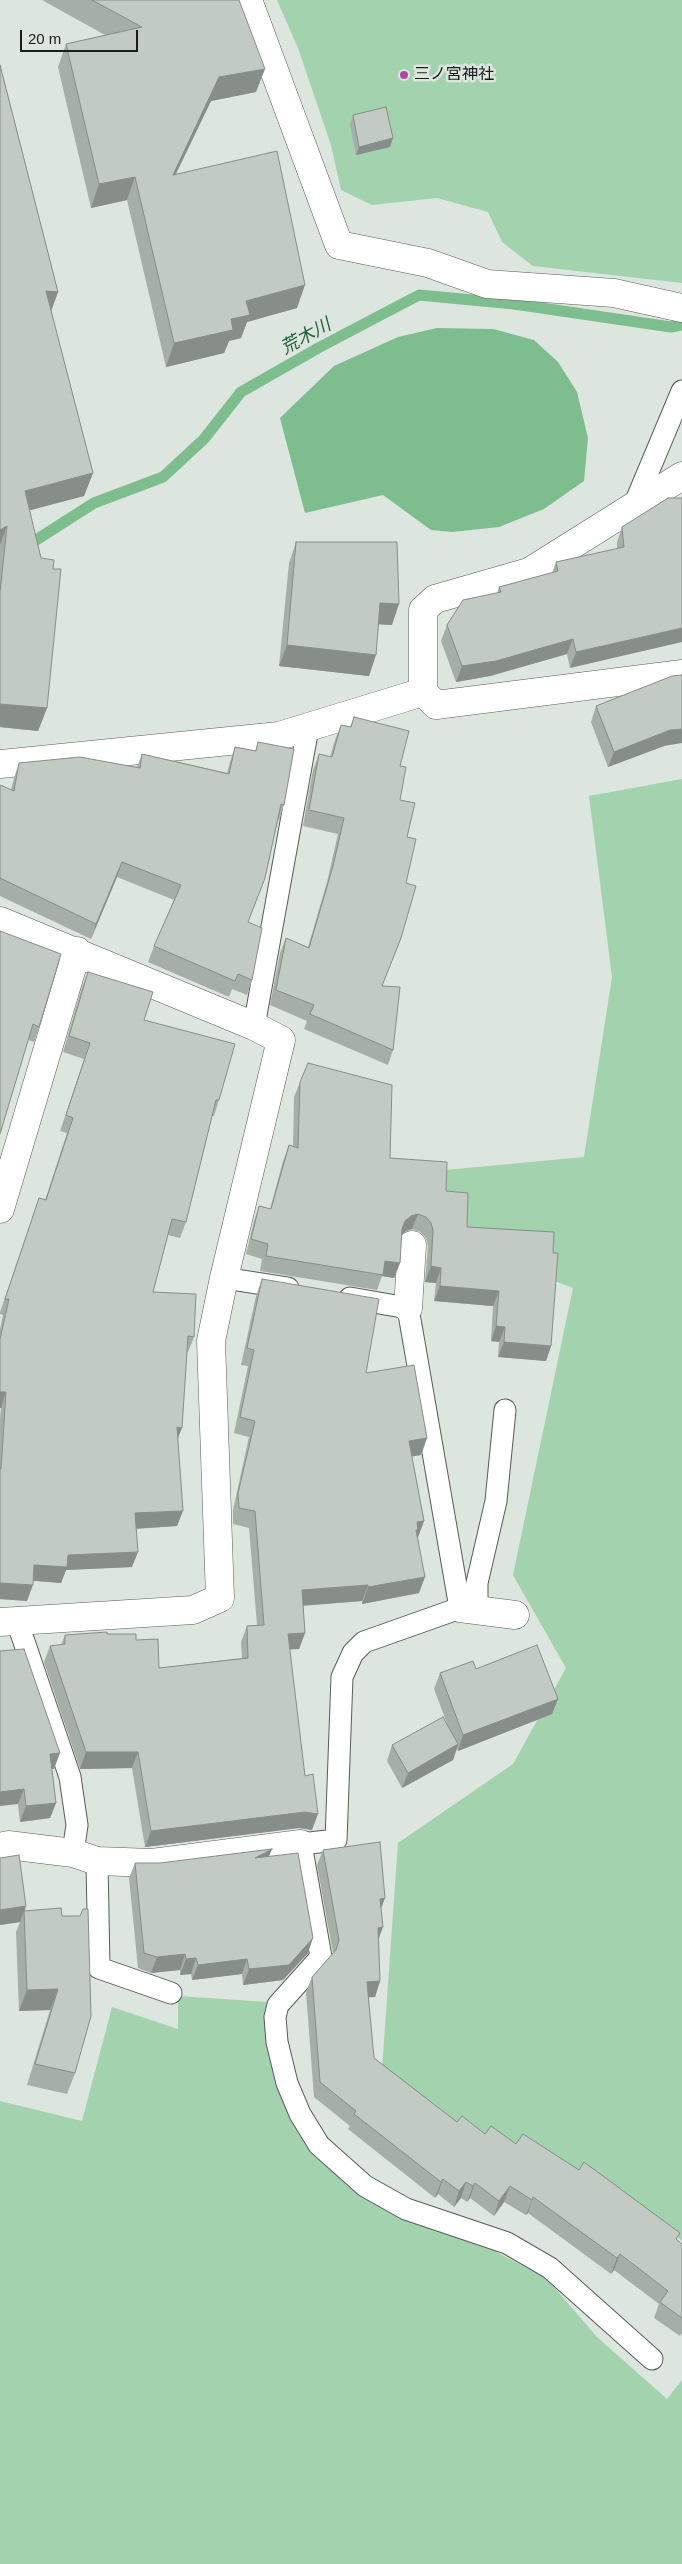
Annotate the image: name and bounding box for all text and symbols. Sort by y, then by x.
scale bar [22,20,140,52]
text: 20 m [28,30,61,47]
place label: 三ノ宮神社 [414,65,494,85]
marker: 三ノ宮神社 [398,69,410,81]
water label: 荒木川 [277,314,335,360]

